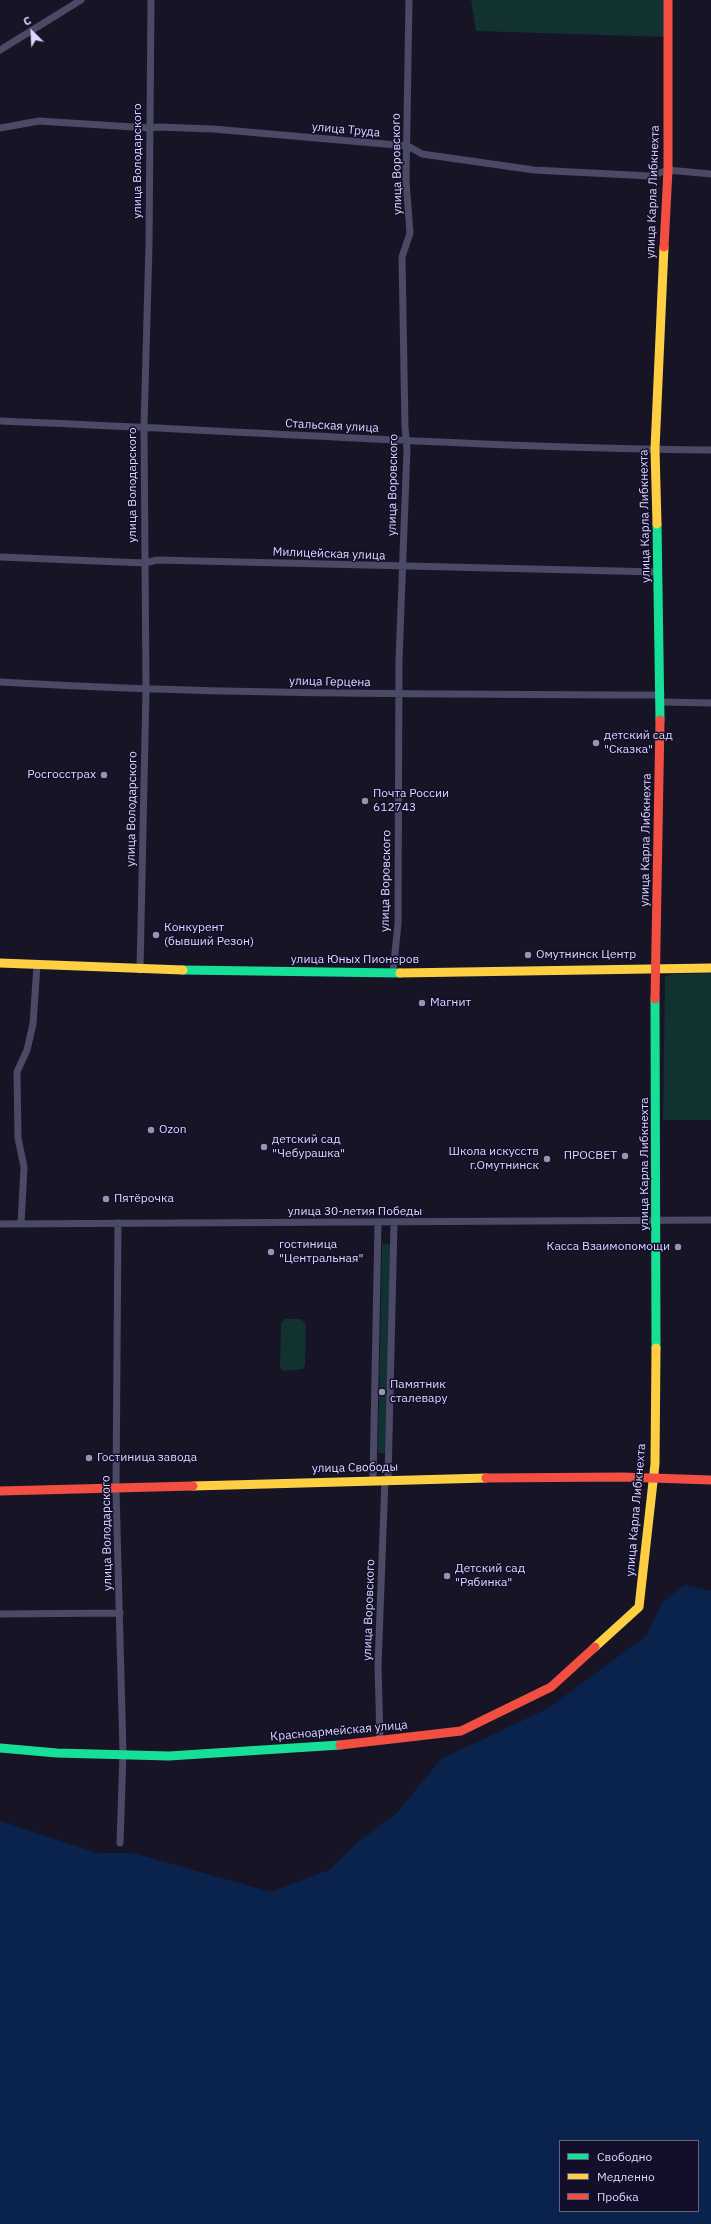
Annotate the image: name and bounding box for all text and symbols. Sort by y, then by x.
north arrow [12,12,52,52]
text: С [21,13,33,29]
street label: улица Володарского [131,103,145,219]
street label: улица Воровского [389,113,405,215]
street label: улица Труда [311,120,381,140]
street label: улица Карла Либкнехта [643,125,663,259]
street label: Стальская улица [285,416,379,436]
street label: улица Володарского [126,427,140,543]
street label: улица Воровского [385,434,401,536]
street label: улица Карла Либкнехта [637,449,653,583]
street label: Милицейская улица [272,545,386,563]
street label: улица Герцена [289,674,371,690]
place label: детский сад "Сказка" [604,729,673,757]
marker: детский сад "Сказка" [591,738,601,748]
street label: улица Володарского [124,751,140,867]
place label: Росгосстрах [27,768,96,782]
marker: Росгосстрах [99,770,109,780]
street label: улица Карла Либкнехта [638,773,654,907]
place label: Почта России 612743 [373,787,449,815]
marker: Почта России 612743 [360,796,370,806]
street label: улица Воровского [378,830,394,932]
place label: Конкурент (бывший Резон) [164,921,254,949]
marker: Конкурент (бывший Резон) [151,930,161,940]
place label: Омутнинск Центр [536,948,636,962]
marker: Омутнинск Центр [523,950,533,960]
street label: улица Юных Пионеров [291,953,419,967]
place label: Магнит [430,996,471,1010]
marker: Магнит [417,998,427,1008]
street label: улица Карла Либкнехта [638,1097,652,1231]
place label: Ozon [159,1123,186,1137]
marker: Ozon [146,1125,156,1135]
place label: детский сад "Чебурашка" [272,1133,345,1161]
marker: детский сад "Чебурашка" [259,1142,269,1152]
place label: Школа искусств г.Омутнинск [449,1145,539,1173]
place label: ПРОСВЕТ [564,1149,617,1163]
marker: ПРОСВЕТ [620,1151,630,1161]
marker: Школа искусств г.Омутнинск [542,1154,552,1164]
place label: Пятёрочка [114,1192,174,1206]
marker: Пятёрочка [101,1194,111,1204]
street label: улица 30-летия Победы [288,1205,422,1219]
place label: гостиница "Центральная" [279,1238,363,1266]
place label: Касса Взаимопомощи [547,1240,670,1254]
marker: Касса Взаимопомощи [673,1242,683,1252]
marker: гостиница "Центральная" [266,1247,276,1257]
place label: Памятник сталевару [390,1378,447,1406]
marker: Памятник сталевару [377,1387,387,1397]
street label: улица Карла Либкнехта [623,1443,649,1577]
place label: Гостиница завода [97,1451,197,1465]
marker: Гостиница завода [84,1453,94,1463]
street label: улица Свободы [312,1460,398,1476]
street label: улица Володарского [99,1475,115,1591]
street label: улица Воровского [360,1559,378,1661]
place label: Детский сад "Рябинка" [455,1562,525,1590]
marker: Детский сад "Рябинка" [442,1571,452,1581]
street label: Красноармейская улица [270,1718,408,1744]
legend [559,2140,699,2212]
text: Свободно [597,2149,652,2164]
text: Медленно [597,2169,655,2184]
text: Пробка [597,2189,639,2204]

